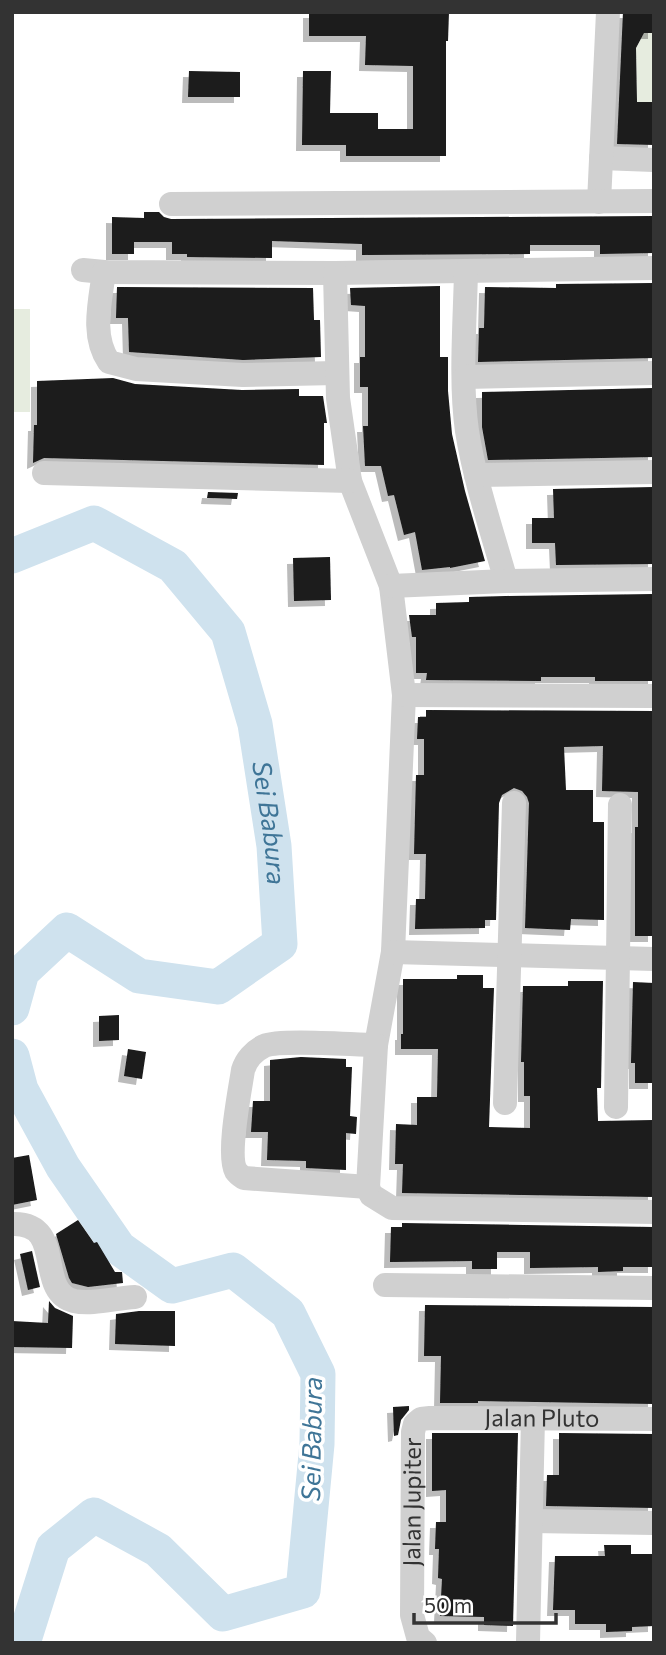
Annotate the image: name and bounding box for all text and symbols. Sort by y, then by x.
water label: Sei Babura [247,758,293,886]
water label: Sei Babura [294,1376,327,1502]
street label: Jalan Pluto [484,1402,600,1432]
street label: Jalan Jupiter [396,1437,426,1567]
scale bar [414,1582,556,1626]
text: 50 m [424,1592,472,1617]

